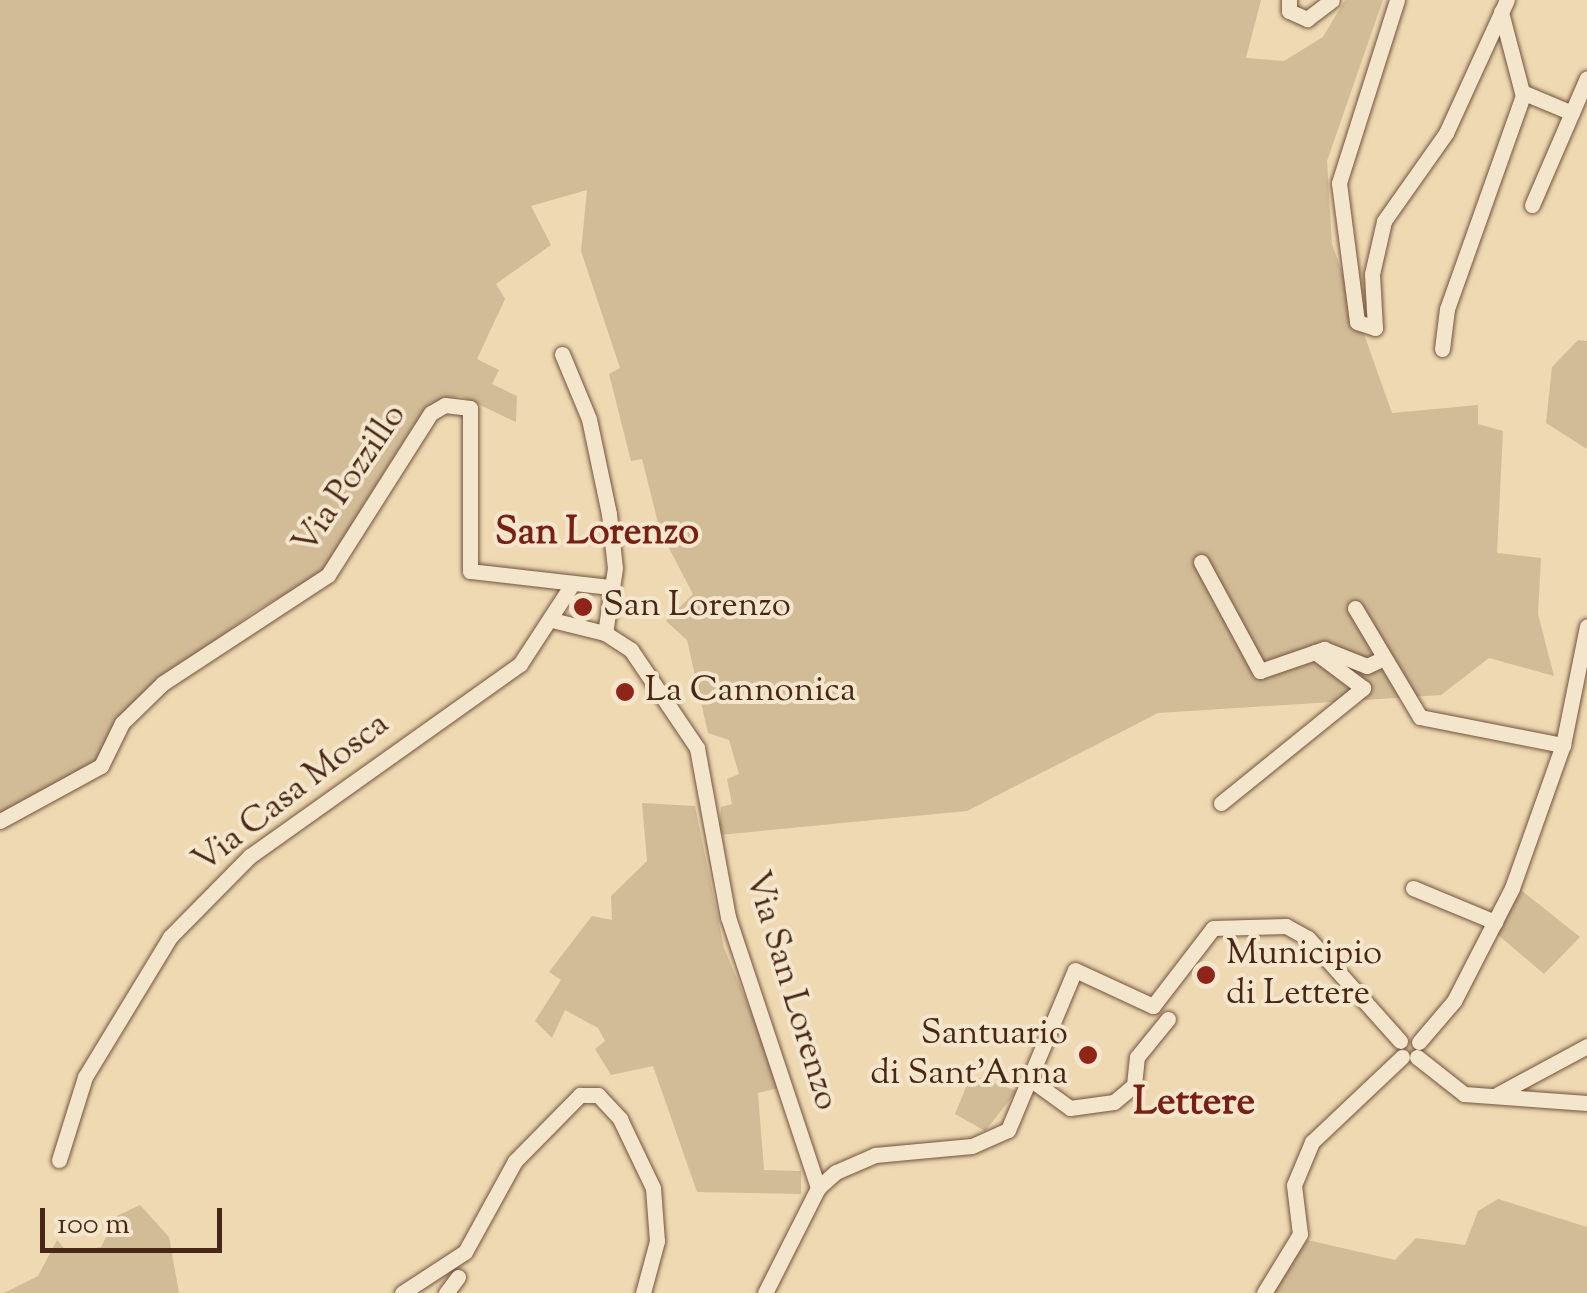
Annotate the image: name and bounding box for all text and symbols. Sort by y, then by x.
street label: Via Pozzillo [286,397,416,563]
district label: San Lorenzo [495,512,699,558]
place label: San Lorenzo [603,586,791,628]
marker: San Lorenzo [572,596,594,618]
place label: La Cannonica [645,671,856,713]
marker: La Cannonica [614,681,636,703]
street label: Via Casa Mosca [186,704,398,884]
street label: Via San Lorenzo [734,866,846,1116]
place label: Municipio di Lettere [1226,934,1382,1016]
marker: Municipio di Lettere [1195,964,1217,986]
place label: Santuario di Sant'Anna [870,1014,1068,1096]
marker: Santuario di Sant'Anna [1077,1044,1099,1066]
district label: Lettere [1133,1080,1255,1128]
scale bar [45,1188,228,1250]
text: 100 m [57,1204,130,1247]

